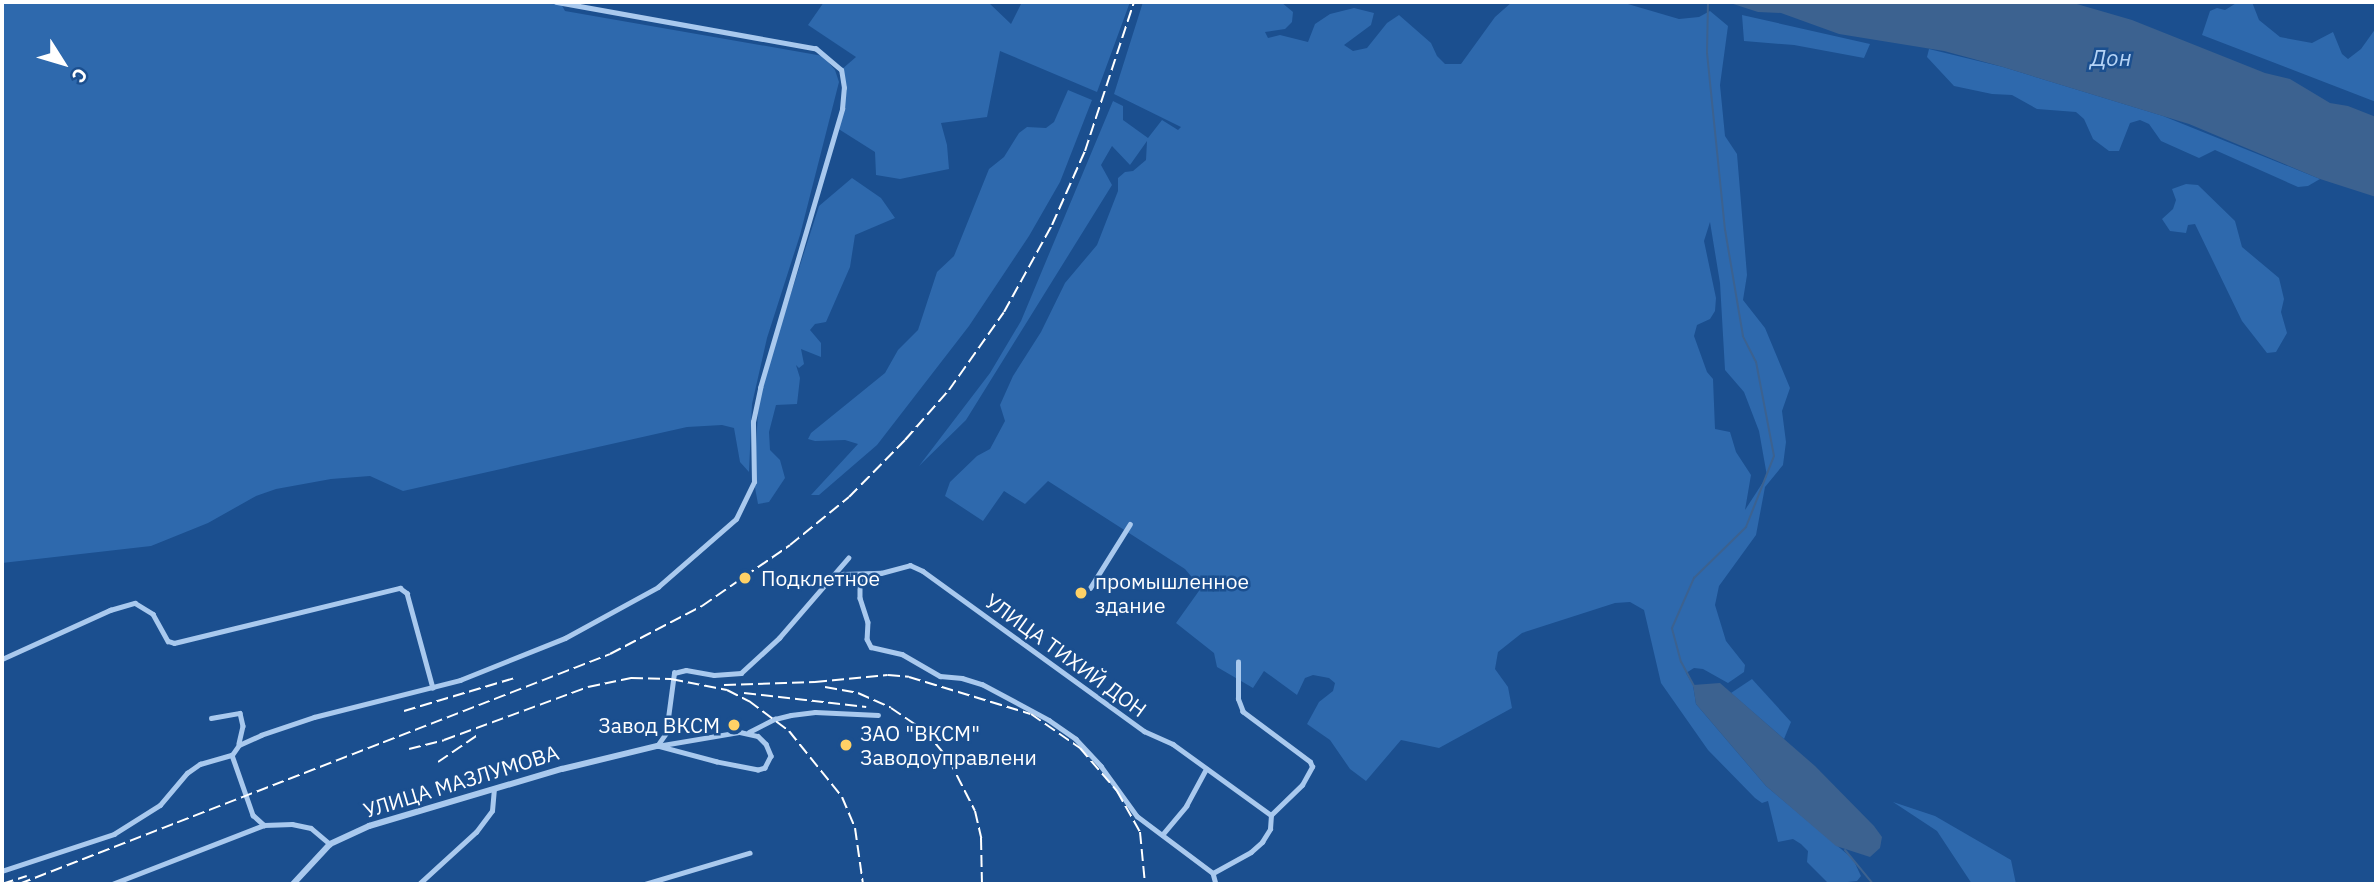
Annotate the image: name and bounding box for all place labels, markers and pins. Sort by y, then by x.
place label: Подклетное [761,565,880,591]
marker: Подклетное [735,568,755,588]
place label: промышленное здание [1095,568,1249,618]
marker: промышленное здание [1073,585,1089,601]
place label: Завод ВКСМ [598,712,720,738]
marker: Завод ВКСМ [726,717,742,733]
place label: ЗАО "ВКСМ" Заводоуправлени [860,720,1037,770]
marker: ЗАО "ВКСМ" Заводоуправлени [838,737,854,753]

